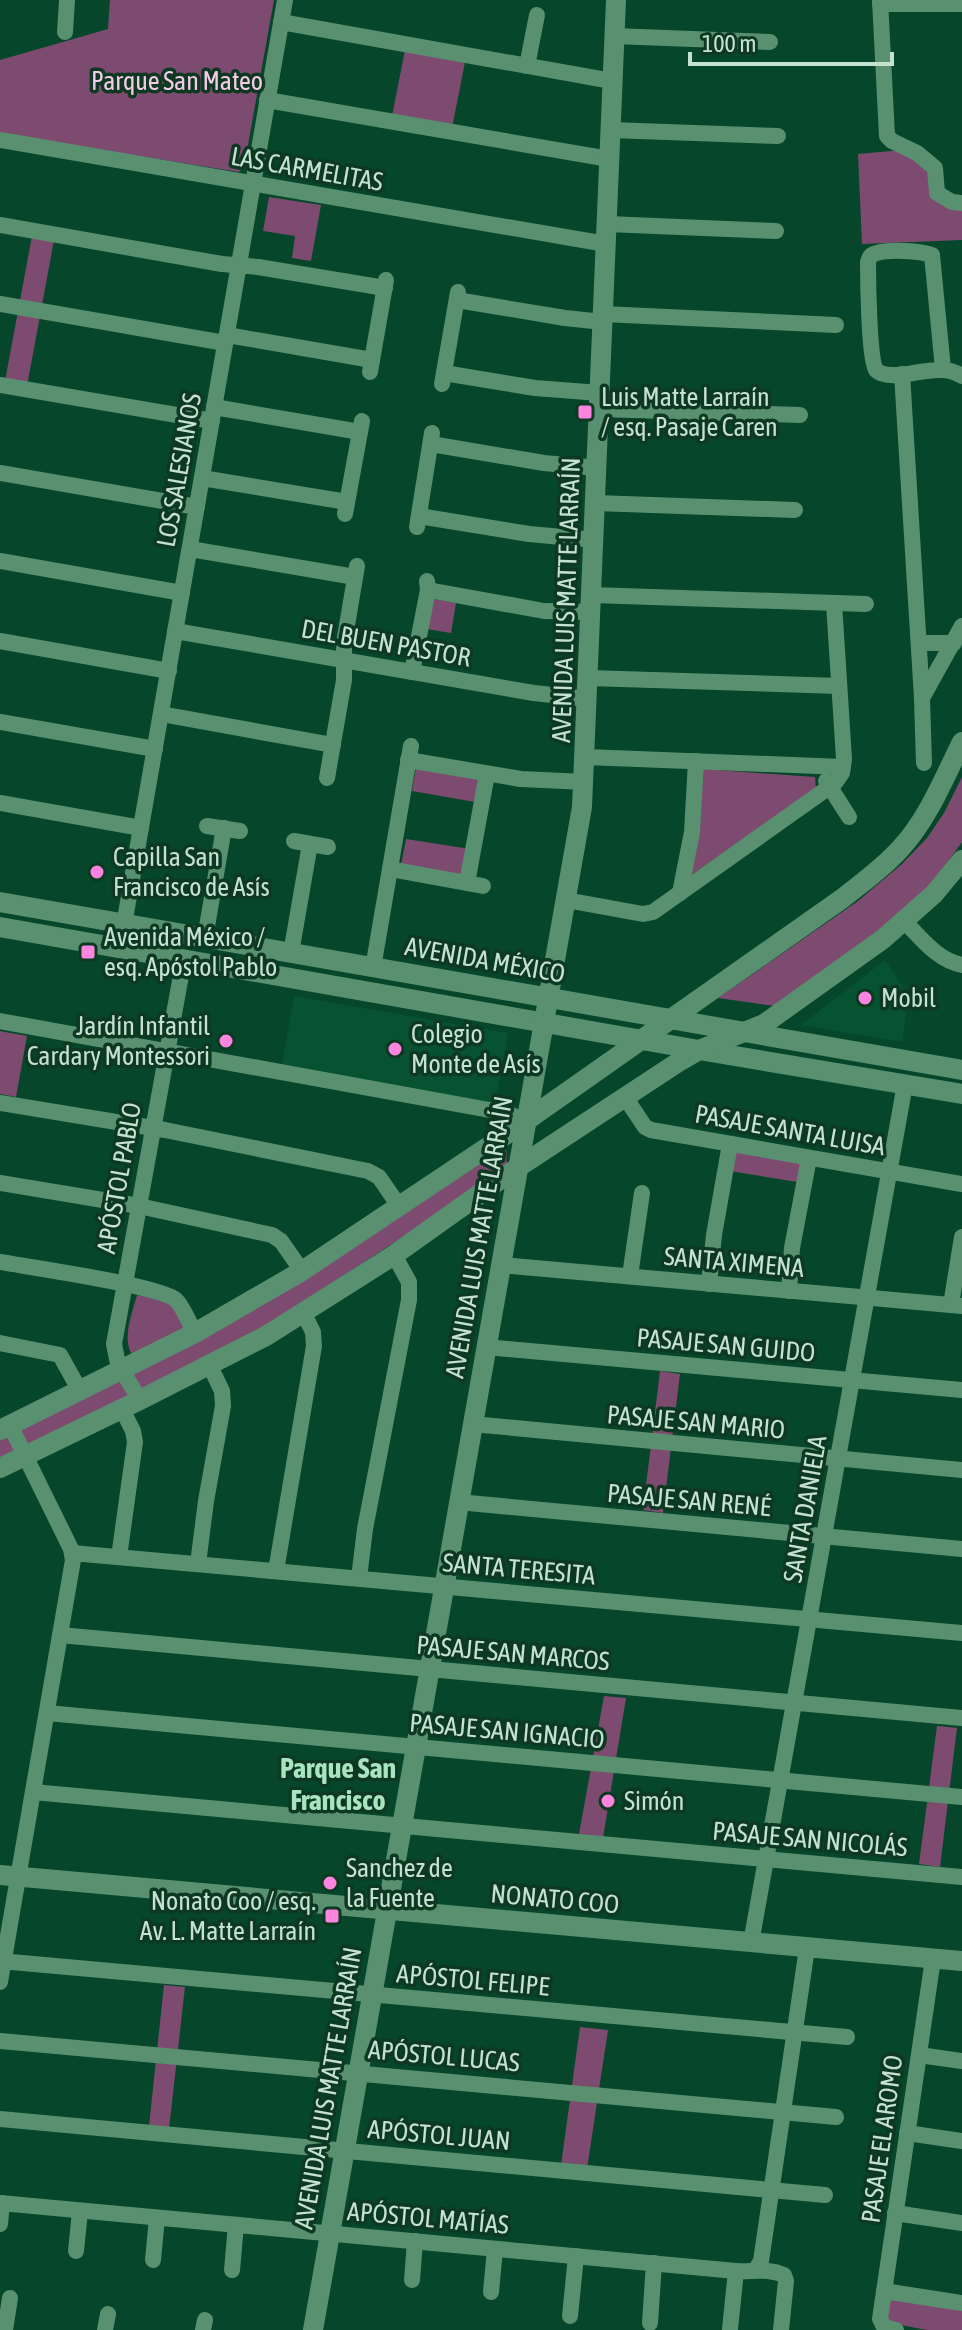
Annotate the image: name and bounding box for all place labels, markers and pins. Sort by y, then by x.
place label: Luis Matte Larraín / esq. Pasaje Caren [601,382,778,442]
marker: Luis Matte Larraín / esq. Pasaje Caren [576,403,594,421]
place label: Capilla San Francisco de Asís [113,842,270,902]
marker: Capilla San Francisco de Asís [88,863,106,881]
place label: Avenida México / esq. Apóstol Pablo [104,922,277,982]
marker: Avenida México / esq. Apóstol Pablo [79,943,97,961]
place label: Mobil [881,983,936,1013]
marker: Mobil [856,989,874,1007]
place label: Jardín Infantil Cardary Montessori [27,1011,210,1071]
place label: Colegio Monte de Asís [411,1019,541,1079]
marker: Jardín Infantil Cardary Montessori [217,1032,235,1050]
marker: Colegio Monte de Asís [386,1040,404,1058]
place label: Simón [624,1786,684,1816]
marker: Simón [599,1792,617,1810]
place label: Sanchez de la Fuente [346,1853,453,1913]
marker: Sanchez de la Fuente [321,1874,339,1892]
place label: Nonato Coo / esq. Av. L. Matte Larraín [140,1886,316,1946]
marker: Nonato Coo / esq. Av. L. Matte Larraín [323,1907,341,1925]

